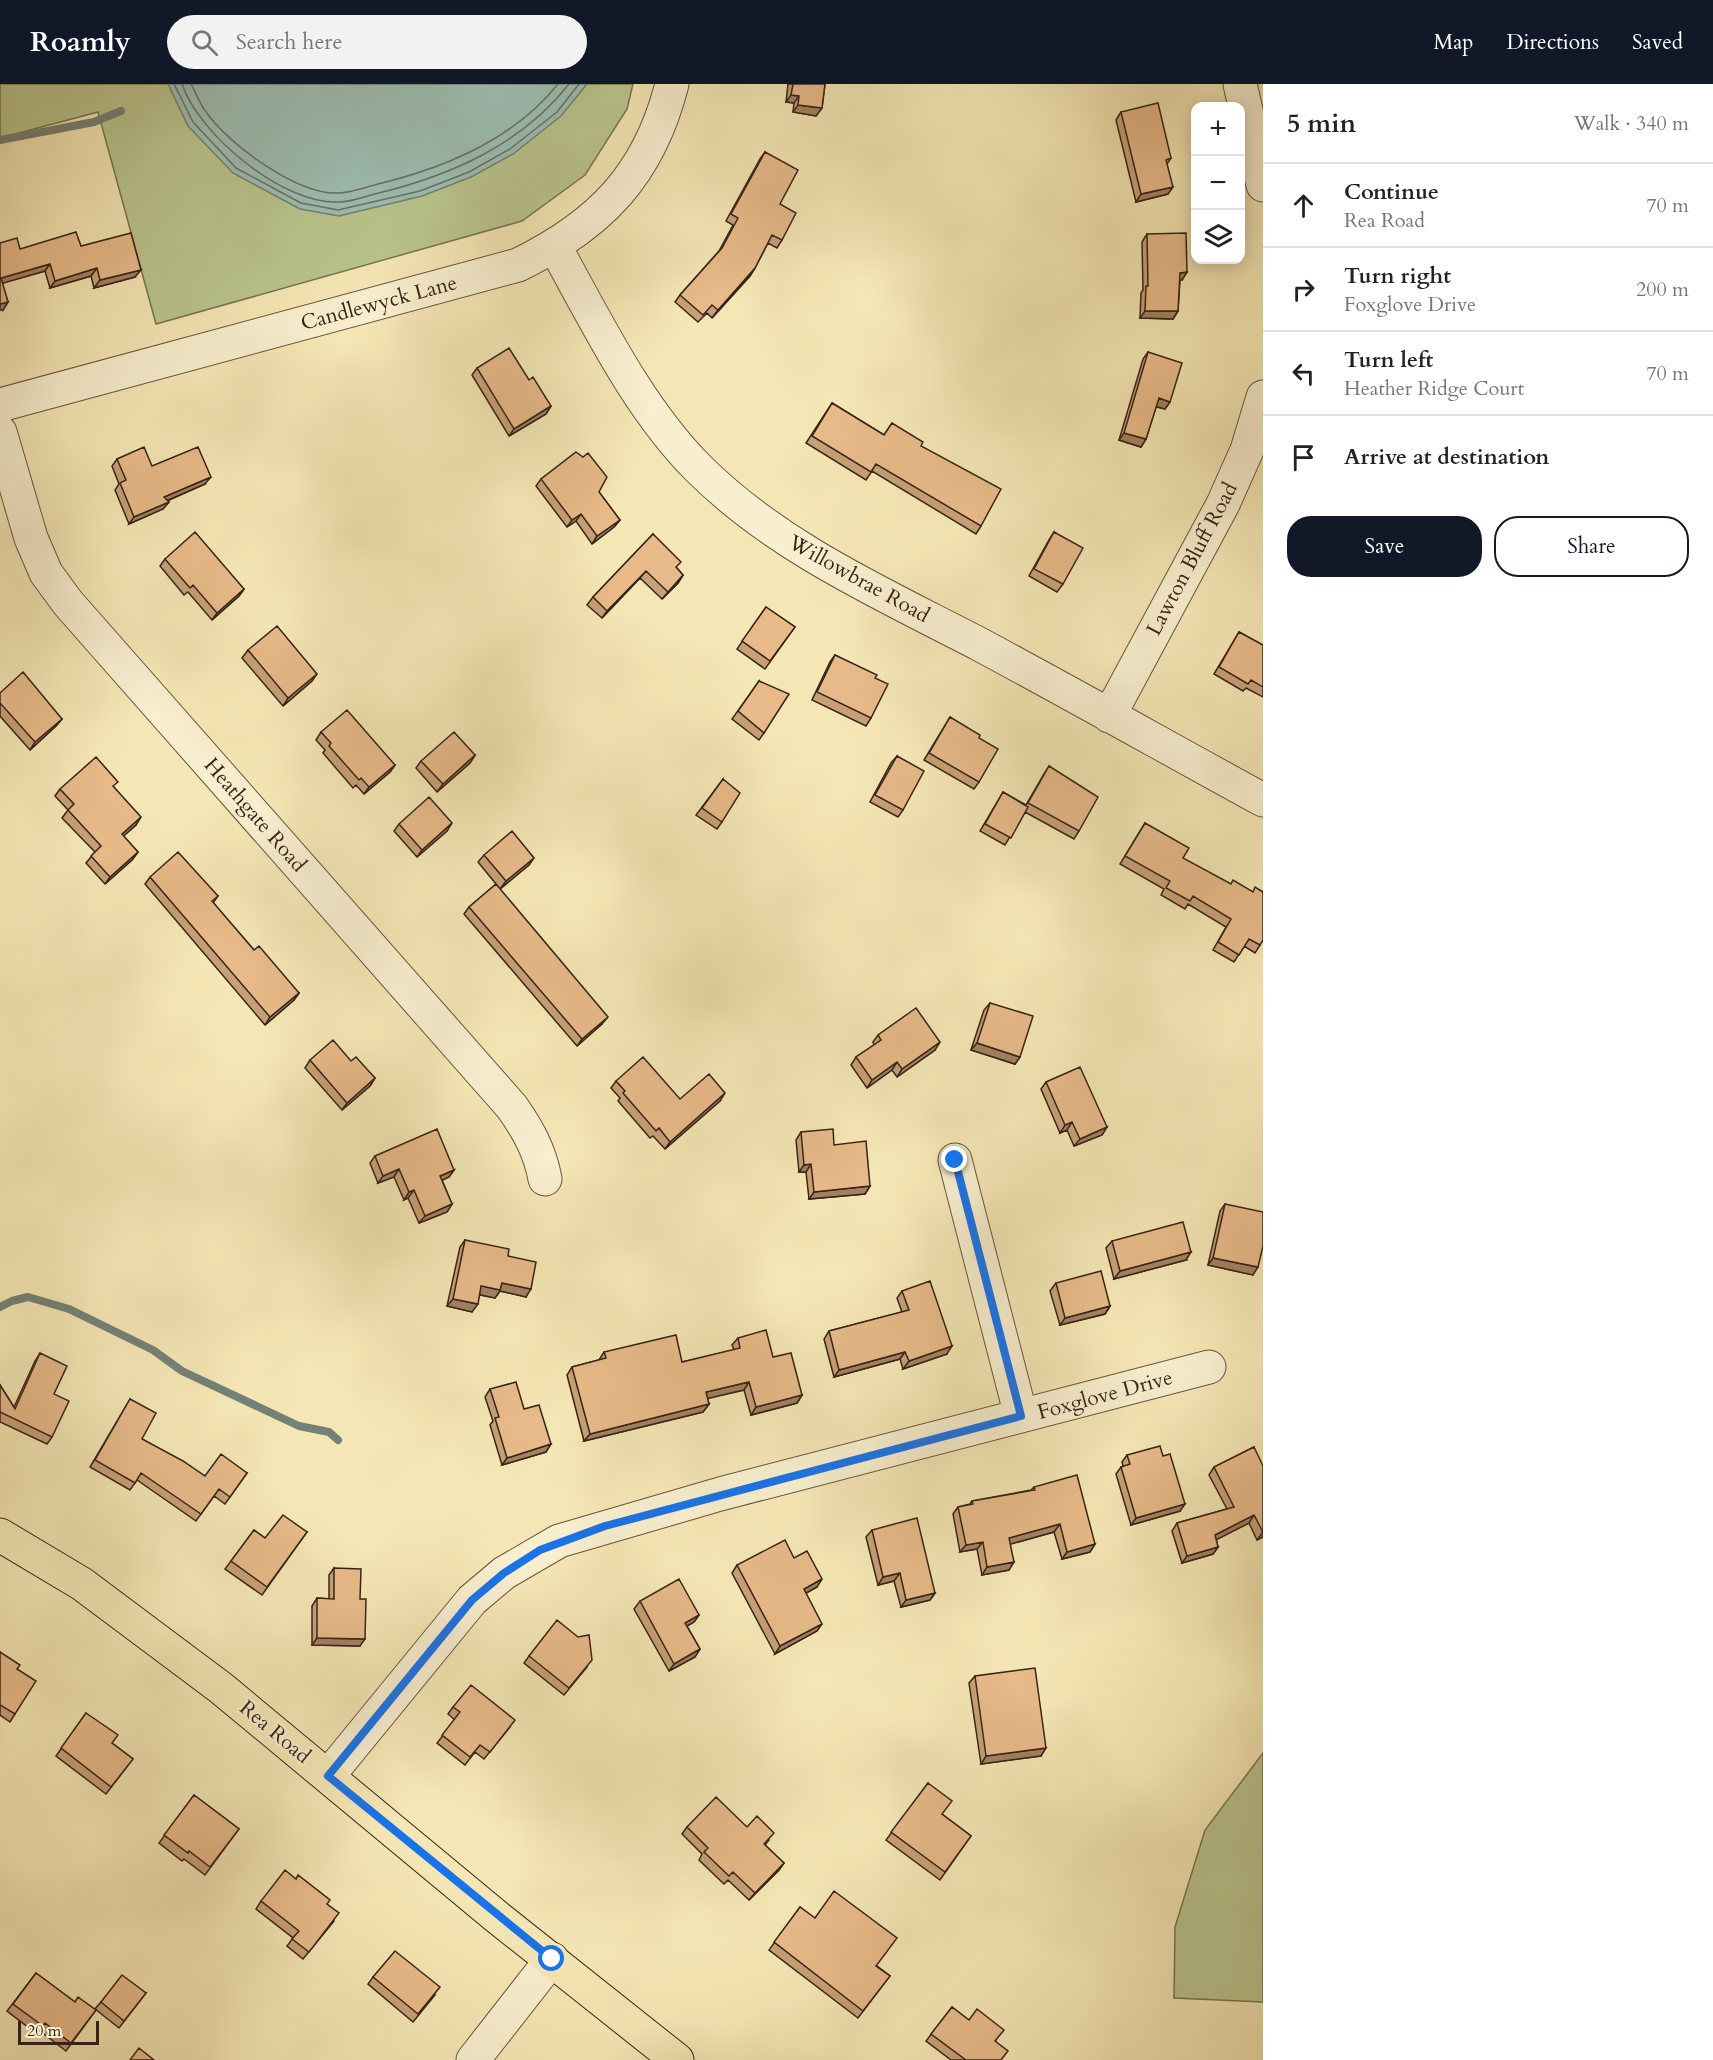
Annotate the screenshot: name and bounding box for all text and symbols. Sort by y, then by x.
search box [167,15,587,69]
text: Roamly [30,23,131,61]
icon: search [188,26,221,59]
text: Search here [236,27,342,57]
text: Map [1433,28,1473,57]
text: Directions [1506,28,1599,57]
text: Saved [1632,28,1683,57]
map controls [1191,102,1245,264]
button: + [1191,102,1245,156]
text: 5 min [1287,106,1356,141]
text: Walk · 340 m [1574,110,1689,137]
button: − [1191,156,1245,210]
text: Continue [1344,177,1439,207]
icon: ahead [1287,189,1320,222]
text: 70 m [1646,192,1689,219]
text: Rea Road [1344,207,1425,234]
button: layers [1191,210,1245,264]
text: Turn right [1344,261,1451,291]
street label: Candlewyck Lane [298,268,460,338]
icon: right [1287,273,1320,306]
text: 200 m [1636,276,1689,303]
text: Foxglove Drive [1344,291,1476,318]
text: Turn left [1344,345,1433,375]
icon: left [1287,357,1320,390]
text: 70 m [1646,360,1689,387]
text: Heather Ridge Court [1344,375,1524,402]
icon: arrive [1287,441,1320,474]
text: Arrive at destination [1344,442,1549,472]
street label: Lawton Bluff Road [1139,477,1245,641]
button: Save [1287,516,1482,577]
button: Share [1494,516,1689,577]
street label: Willowbrae Road [782,528,935,630]
street label: Heathgate Road [197,751,313,879]
route end [941,1146,967,1172]
street label: Foxglove Drive [1034,1363,1176,1427]
street label: Rea Road [233,1694,317,1770]
route start [538,1945,564,1971]
scale bar [18,2018,99,2046]
text: 20 m [27,2020,61,2042]

